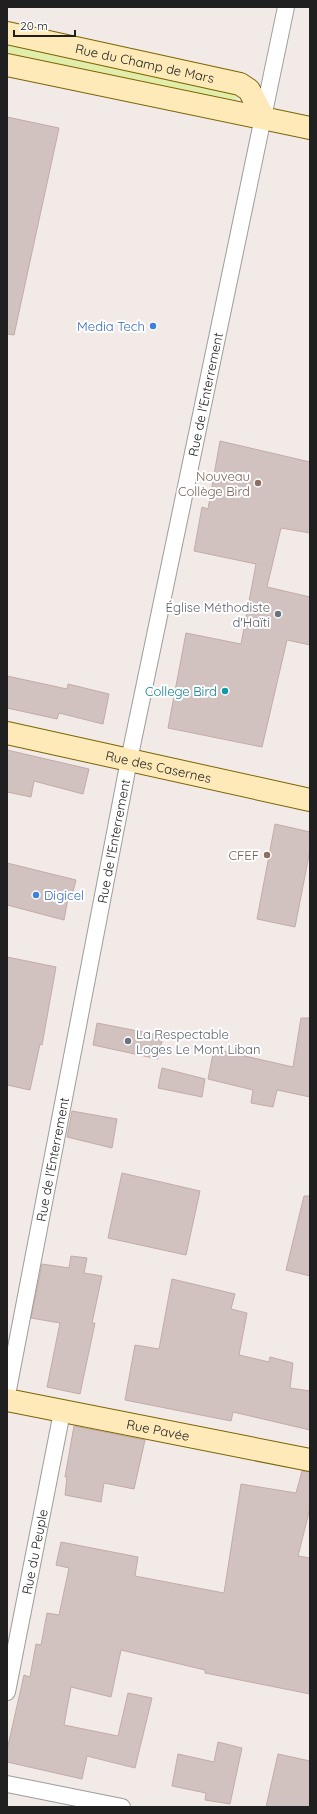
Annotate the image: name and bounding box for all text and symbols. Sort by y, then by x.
scale bar [14,12,75,38]
text: 20 m [20,18,48,33]
street label: Rue du Champ de Mars [74,40,216,86]
place label: Media Tech [77,318,145,334]
marker: Media Tech [148,321,158,331]
street label: Rue de l'Enterrement [185,331,226,458]
place label: Nouveau Collège Bird [178,468,250,499]
marker: Nouveau Collège Bird [253,478,263,488]
place label: Église Méthodiste d'Haïti [166,599,270,630]
marker: Église Méthodiste d'Haïti [273,609,283,619]
place label: College Bird [145,683,217,699]
marker: College Bird [220,686,230,696]
street label: Rue des Casernes [104,747,213,786]
street label: Rue de l'Enterrement [94,778,133,905]
place label: CFEF [228,847,259,863]
marker: CFEF [262,850,272,860]
place label: Digicel [44,887,84,903]
marker: Digicel [31,890,41,900]
place label: La Respectable Loges Le Mont Liban [136,1026,260,1057]
marker: La Respectable Loges Le Mont Liban [123,1036,133,1046]
street label: Rue de l'Enterrement [33,1096,72,1223]
street label: Rue Pavée [125,1416,191,1444]
street label: Rue du Peuple [18,1508,51,1596]

